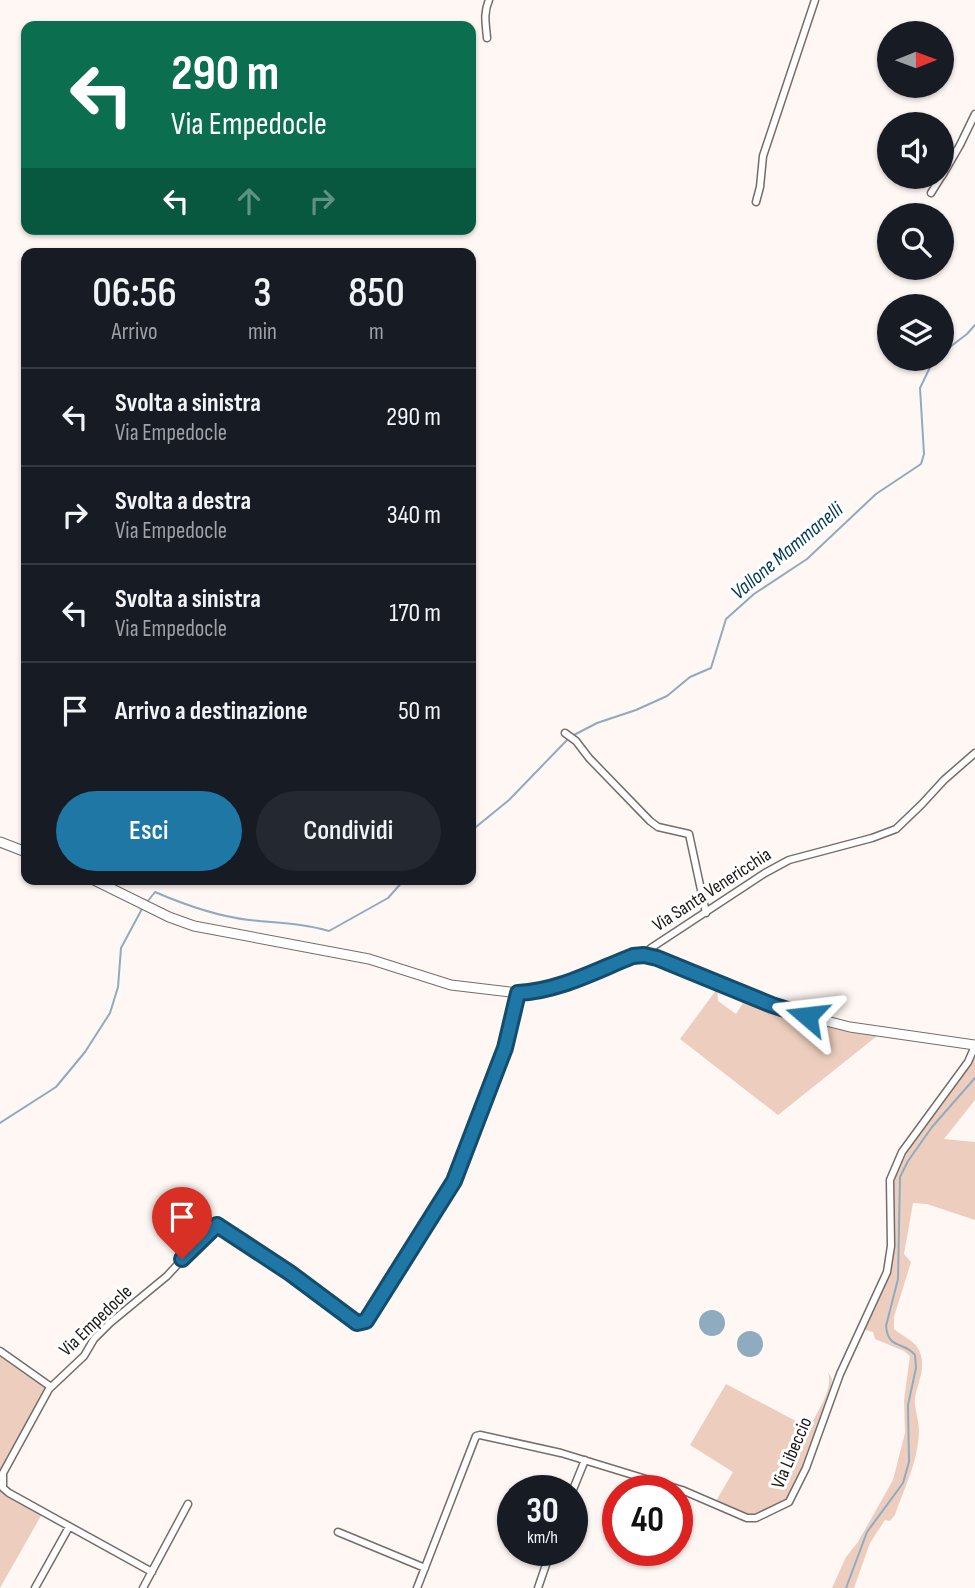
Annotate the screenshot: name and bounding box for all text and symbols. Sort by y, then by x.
north arrow [877,21,954,98]
map controls [877,21,954,371]
text: 290 m [171,45,279,104]
icon: left [56,49,147,140]
text: Via Empedocle [171,105,327,144]
button: sound [877,112,954,189]
icon: left [157,182,195,220]
icon: ahead [230,182,268,220]
icon: right [303,182,341,220]
button: search [877,203,954,280]
text: 06:56 [92,268,177,319]
text: 3 [253,268,272,319]
text: 850 [348,268,405,319]
button: layers [877,294,954,371]
text: Arrivo [111,318,158,346]
text: min [248,318,277,346]
text: m [369,318,384,346]
text: Svolta a sinistra [115,388,261,419]
icon: left [56,398,94,436]
text: 290 m [386,402,441,433]
text: Via Empedocle [115,419,227,447]
text: Svolta a destra [115,486,251,517]
icon: right [56,496,94,534]
water label: Vallone Mammanelli [726,496,849,605]
text: 340 m [387,500,441,531]
text: Via Empedocle [115,517,227,545]
text: Svolta a sinistra [115,584,261,615]
icon: left [56,594,94,632]
text: 170 m [389,598,441,629]
text: Via Empedocle [115,615,227,643]
icon: arrive [56,692,94,730]
text: Arrivo a destinazione [115,696,308,727]
text: 50 m [398,696,441,727]
button: Esci [56,791,242,871]
button: Condividi [256,791,441,871]
street label: Via Santa Venericchia [648,843,776,937]
position arrow [770,979,844,1053]
pin [152,1187,212,1259]
icon: arrive [163,1198,201,1236]
street label: Via Empedocle [55,1281,137,1361]
street label: Via Libeccio [767,1414,817,1492]
speed limit sign: 40 [602,1475,693,1566]
text: 30 [526,1490,559,1533]
text: km/h [527,1527,558,1548]

